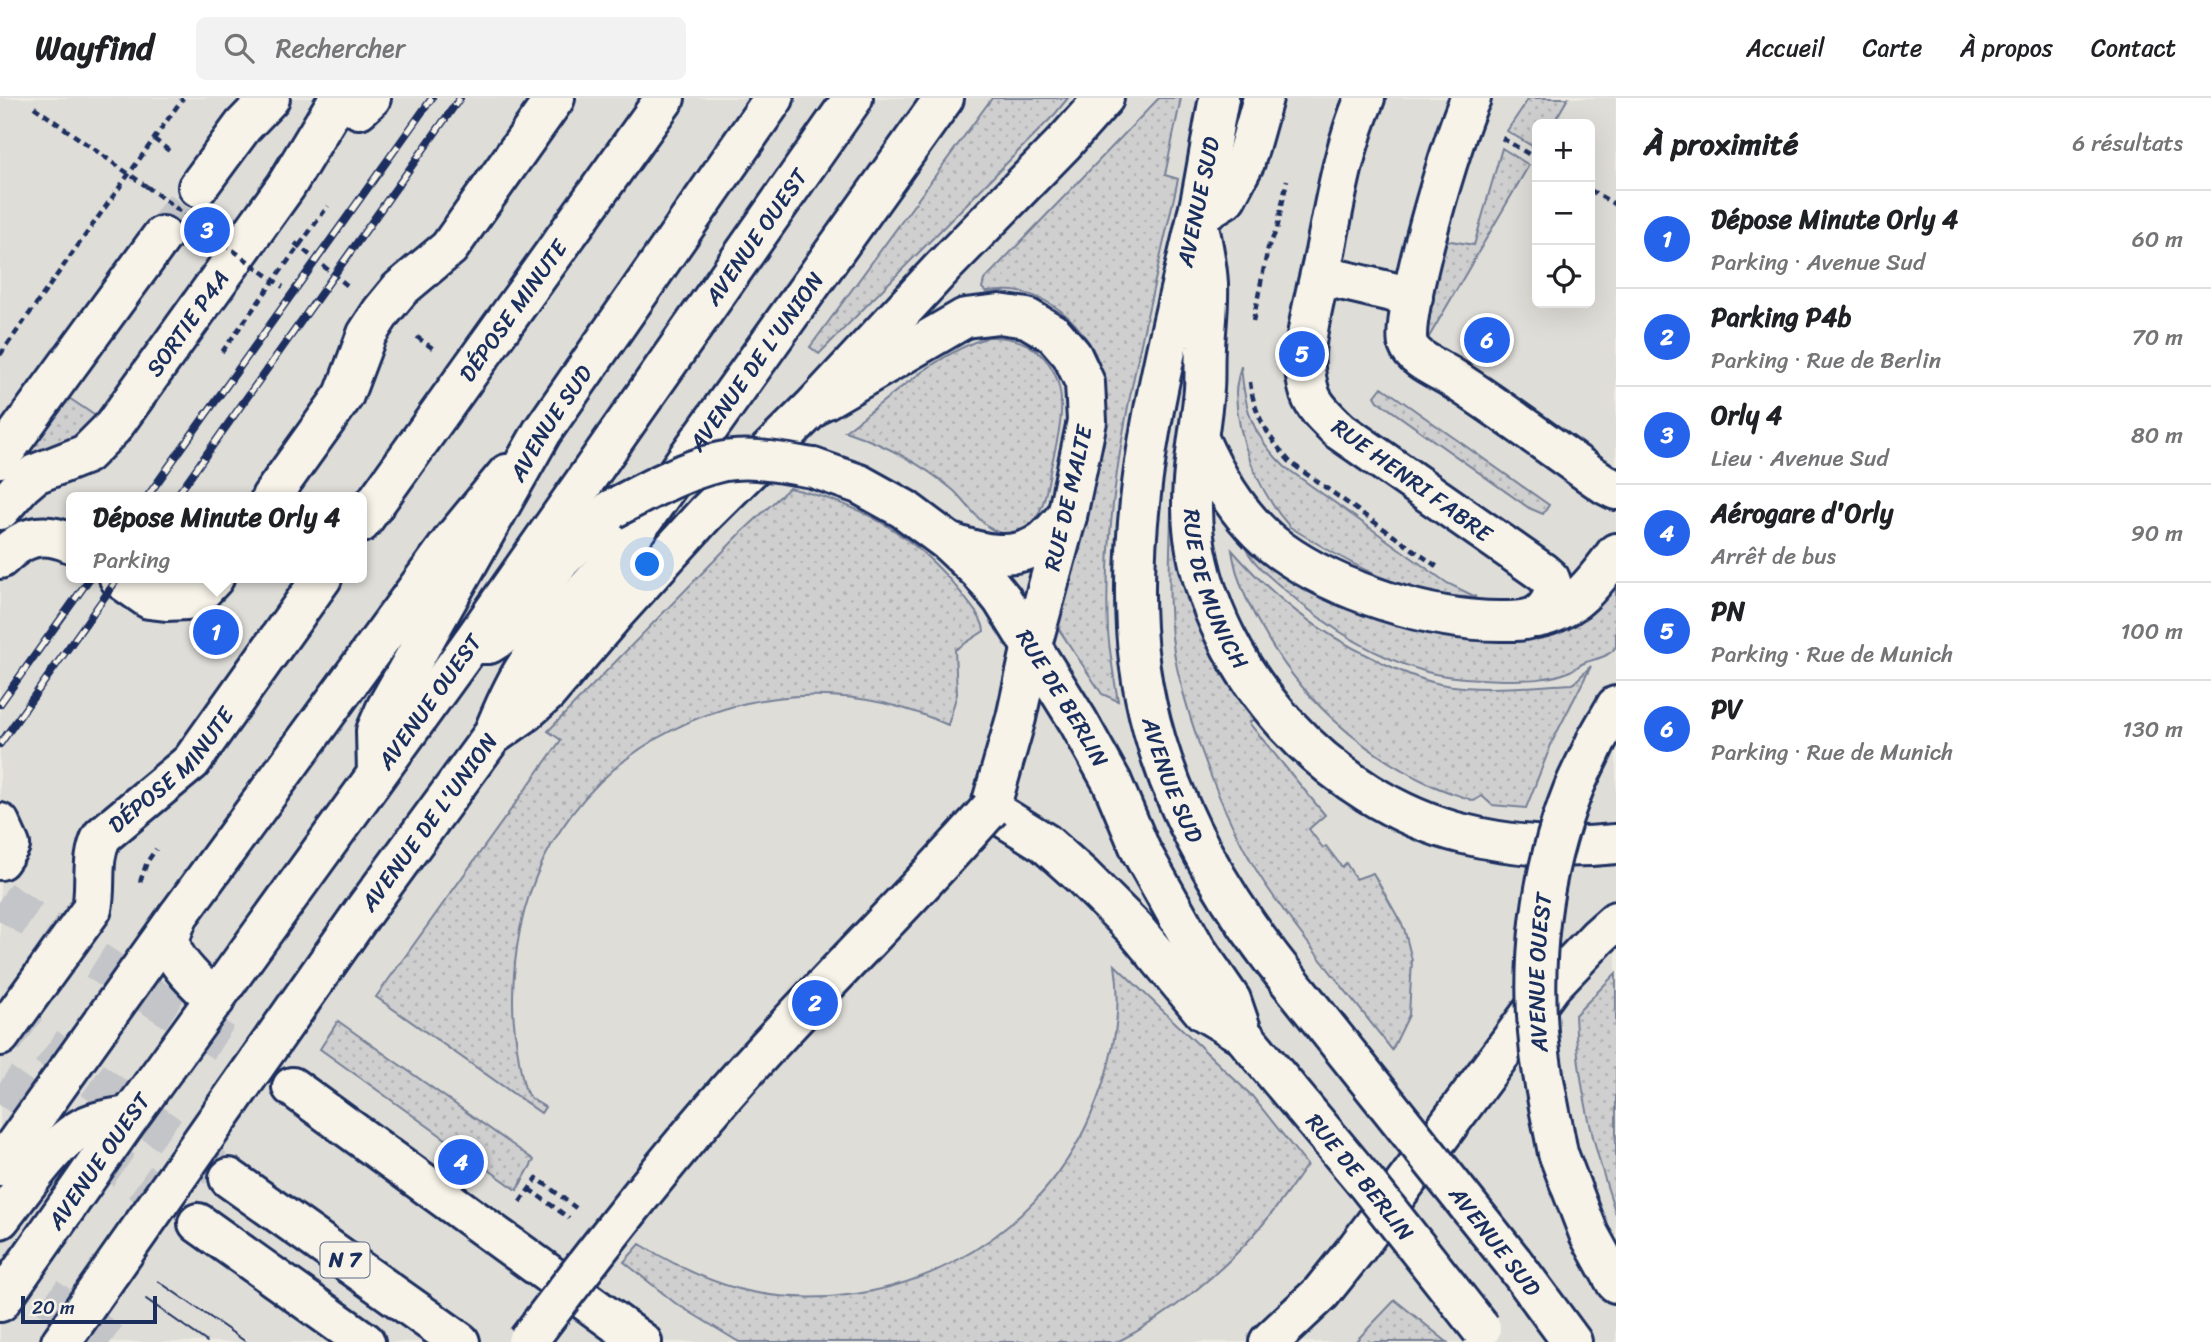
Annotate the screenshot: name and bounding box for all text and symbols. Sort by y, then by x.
search box [196,17,686,80]
text: Wayfind [35,19,154,77]
text: Rechercher [276,25,405,71]
text: Accueil [1746,27,1825,69]
text: Carte [1863,27,1922,69]
text: À propos [1960,27,2053,69]
text: Contact [2091,27,2176,69]
icon: search [220,29,258,67]
text: À proximité [1644,117,1798,171]
map controls [1532,119,1595,308]
button: + [1532,119,1595,182]
text: 6 résultats [2072,123,2183,164]
street label: AVENUE SUD [1164,133,1232,272]
street label: AVENUE OUEST [693,158,820,315]
button: − [1532,182,1595,245]
text: Dépose Minute Orly 4 [1711,196,1958,242]
pin: 3 [184,204,230,256]
text: 1 [1662,219,1672,260]
text: 60 m [2132,219,2183,260]
street label: DÉPOSE MINUTE [448,230,579,391]
text: Parking · Avenue Sud [1711,242,1925,283]
button: locate [1532,245,1595,308]
street label: SORTIE P4A [135,261,241,386]
street label: AVENUE DE L'UNION [677,263,835,461]
text: Parking P4b [1711,294,1851,340]
pin: 6 [1464,314,1510,366]
text: 2 [1660,317,1674,358]
text: 70 m [2132,317,2183,358]
pin: 5 [1279,328,1325,380]
text: Parking · Rue de Berlin [1711,340,1941,381]
street label: AVENUE SUD [497,356,604,490]
text: Orly 4 [1711,392,1782,438]
street label: RUE HENRI FABRE [1322,408,1502,554]
text: 3 [1661,415,1673,456]
text: 80 m [2131,415,2183,456]
street label: RUE DE MALTE [1032,420,1105,575]
text: Lieu · Avenue Sud [1711,438,1889,479]
text: Aérogare d'Orly [1711,490,1893,536]
popup [66,492,367,583]
text: Dépose Minute Orly 4 [93,494,340,540]
street label: RUE DE MUNICH [1171,508,1260,678]
text: 4 [1660,513,1674,554]
text: 90 m [2131,513,2183,554]
text: Arrêt de bus [1711,536,1836,577]
text: Parking [93,540,170,581]
your location [630,547,664,581]
text: PN [1711,588,1745,634]
pin: 1 [193,606,239,658]
text: 5 [1660,611,1674,652]
text: 100 m [2120,611,2183,652]
street label: RUE DE BERLIN [1004,621,1120,775]
street label: AVENUE OUEST [366,624,494,780]
text: Parking · Rue de Munich [1711,634,1953,675]
text: PV [1711,686,1742,732]
street label: DÉPOSE MINUTE [99,697,246,844]
text: 6 [1660,709,1674,750]
text: 130 m [2122,709,2183,750]
street label: AVENUE SUD [1129,712,1215,851]
street label: AVENUE DE L'UNION [349,724,509,921]
text: Parking · Rue de Munich [1711,732,1953,773]
street label: AVENUE OUEST [1516,888,1565,1056]
pin: 2 [792,977,838,1029]
street label: AVENUE OUEST [36,1083,163,1239]
street label: RUE DE BERLIN [1295,1104,1425,1251]
pin: 4 [438,1136,484,1188]
street label: AVENUE SUD [1437,1176,1552,1306]
road number: N 7 [320,1242,370,1278]
text: 20 m [32,1291,75,1324]
scale bar [21,1293,158,1325]

